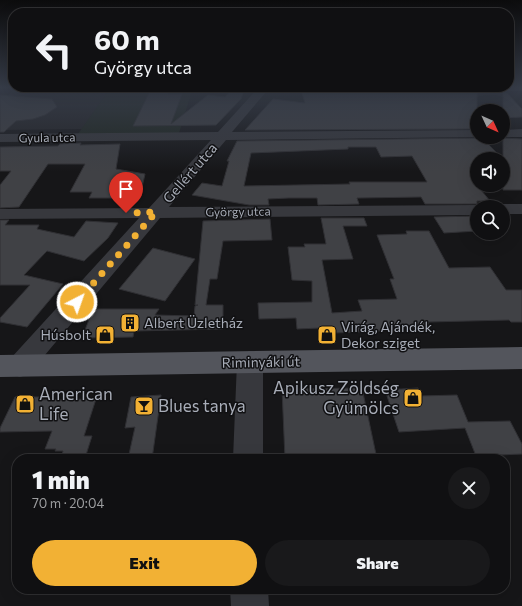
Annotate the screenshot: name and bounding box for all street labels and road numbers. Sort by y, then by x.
street label: Gyula utca [18,130,76,144]
street label: Gellért utca [159,139,220,206]
street label: György utca [205,203,271,219]
street label: Riminyáki út [222,352,301,371]

